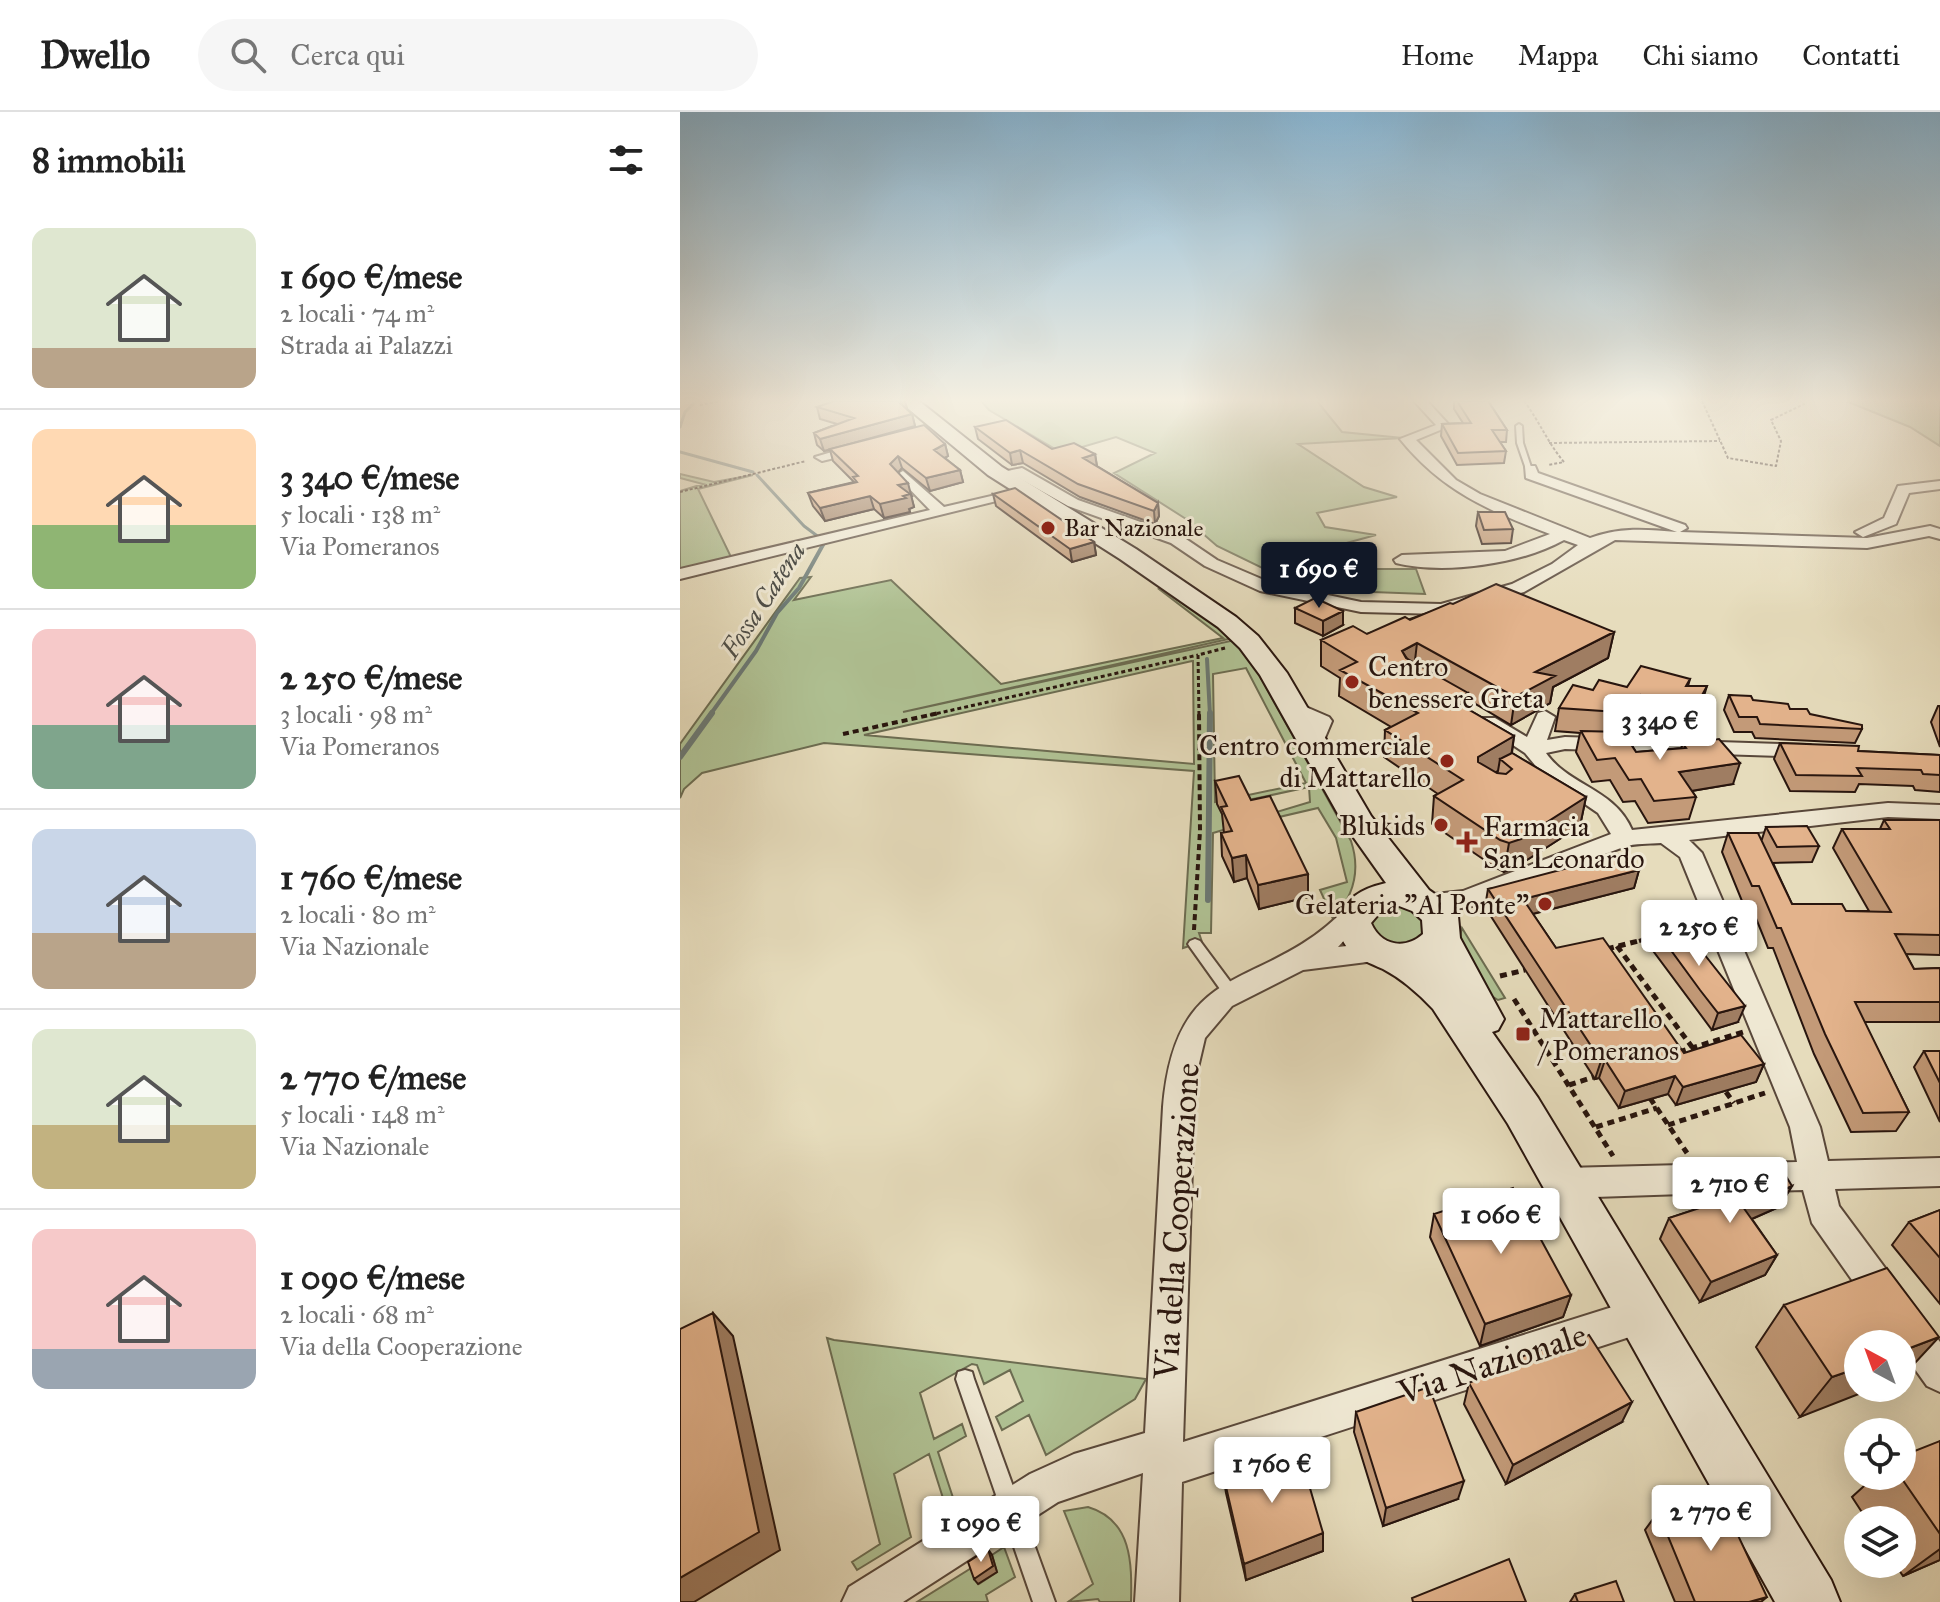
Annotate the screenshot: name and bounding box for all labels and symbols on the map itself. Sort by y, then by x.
place label: Bar Nazionale [1064,513,1204,543]
marker: Bar Nazionale [1039,519,1057,537]
water label: Fossa Catena [713,536,812,665]
pin: 1 690 € [1245,542,1393,610]
place label: Centro benessere Greta [1368,649,1545,716]
marker: Centro benessere Greta [1343,673,1361,691]
pin: 3 340 € [1586,694,1734,762]
place label: Centro commerciale di Mattarello [1199,728,1431,795]
marker: Centro commerciale di Mattarello [1438,752,1456,770]
place label: Blukids [1339,808,1425,843]
place label: Farmacia San Leonardo [1483,809,1645,876]
marker: Blukids [1432,816,1450,834]
marker: Farmacia San Leonardo [1458,833,1476,851]
place label: Gelateria "Al Ponte" [1295,887,1529,922]
marker: Gelateria "Al Ponte" [1536,895,1554,913]
pin: 2 250 € [1625,900,1773,968]
place label: Mattarello / Pomeranos [1537,1001,1679,1068]
marker: Mattarello / Pomeranos [1514,1025,1532,1043]
street label: Via della Cooperazione [1145,1061,1208,1382]
pin: 2 710 € [1656,1157,1804,1225]
pin: 1 060 € [1427,1188,1575,1256]
street label: Via Nazionale [1392,1314,1591,1413]
north arrow [1844,1330,1916,1402]
pin: 1 760 € [1198,1437,1346,1505]
pin: 2 770 € [1637,1485,1785,1553]
pin: 1 090 € [907,1496,1055,1564]

